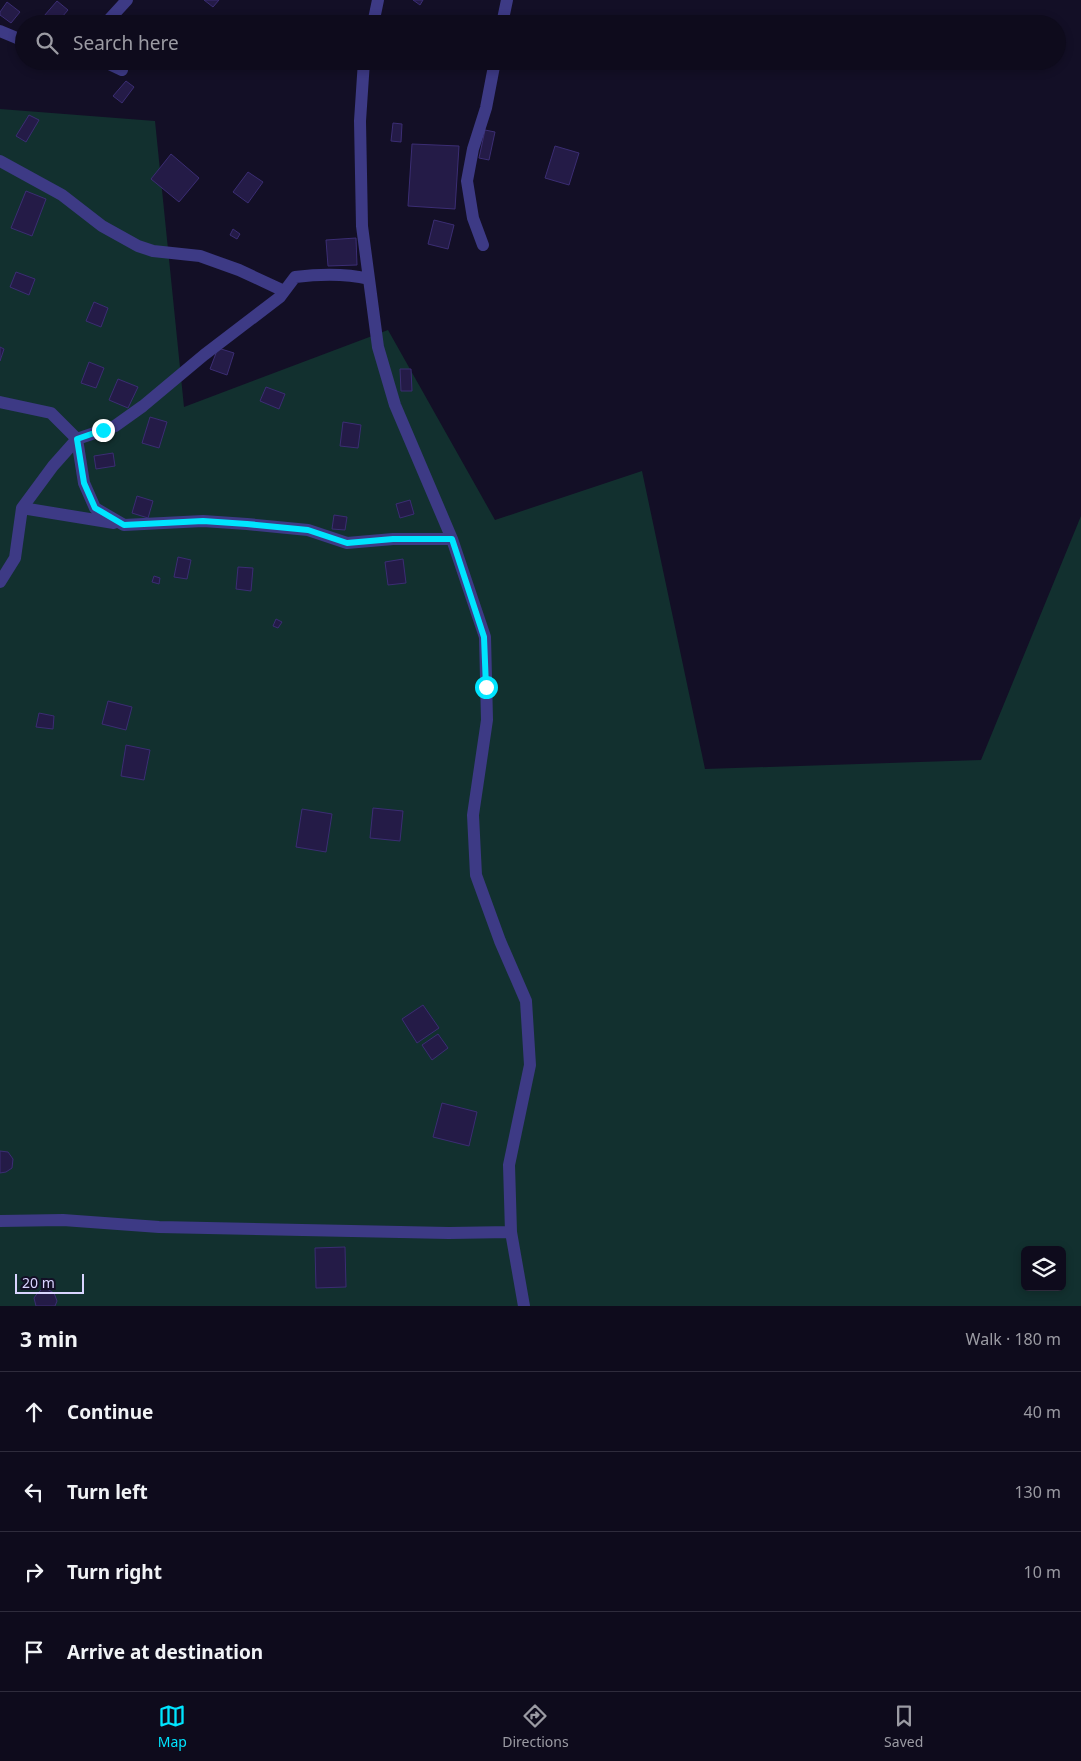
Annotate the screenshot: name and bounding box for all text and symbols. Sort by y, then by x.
search box [15,15,1066,70]
icon: search [33,29,61,57]
text: Search here [73,30,179,56]
route end [92,419,115,442]
route start [475,676,498,699]
map controls [1021,1246,1066,1291]
button: layers [1021,1246,1066,1291]
scale bar [15,1271,84,1294]
text: 20 m [22,1273,55,1292]
text: 3 min [20,1325,78,1353]
text: Walk · 180 m [966,1328,1061,1350]
icon: ahead [20,1398,48,1426]
text: Continue [67,1399,153,1425]
text: 40 m [1024,1401,1061,1423]
icon: left [20,1478,48,1506]
text: Turn left [67,1479,148,1505]
text: 130 m [1014,1481,1061,1503]
icon: right [20,1558,48,1586]
text: Turn right [67,1559,162,1585]
text: 10 m [1024,1561,1061,1583]
icon: arrive [20,1638,48,1666]
text: Arrive at destination [67,1639,263,1665]
tab: Map [158,1702,187,1751]
tab: Directions [502,1702,569,1751]
tab: Saved [884,1702,923,1751]

